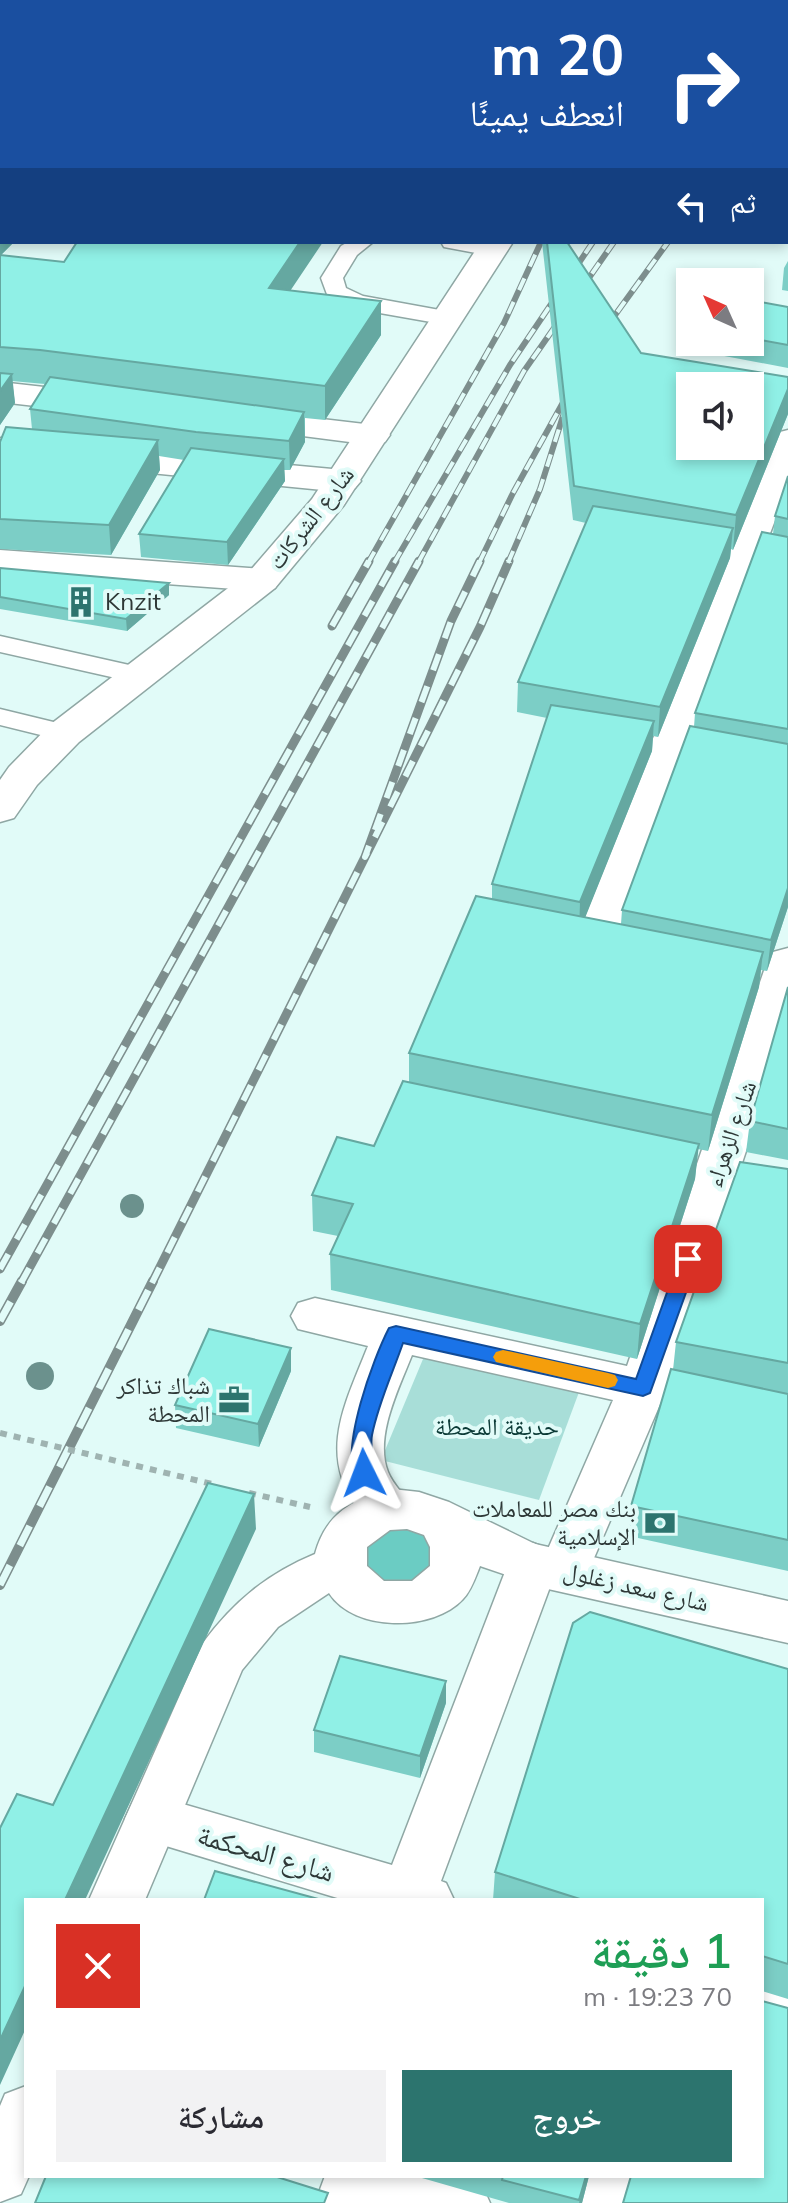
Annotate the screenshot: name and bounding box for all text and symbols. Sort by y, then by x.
text: 20 m [491,19,624,89]
icon: right [652,32,756,136]
text: انعطف يمينًا [469,90,624,135]
text: ثم [730,183,756,221]
icon: left [670,184,714,228]
north arrow [676,268,764,356]
map controls [676,268,764,460]
button: sound [676,372,764,460]
street label: شارع الشركات [261,460,361,576]
building icon: Knzit [64,585,98,619]
place label: Knzit [105,586,161,616]
street label: شارع الزهراء [698,1077,763,1191]
pin [654,1225,722,1293]
icon: arrive [666,1237,710,1281]
place label: شباك تذاكر المحطة [115,1370,210,1428]
office icon: شباك تذاكر المحطة [217,1383,251,1417]
park label: حديقة المحطة [435,1411,559,1441]
position arrow [322,1431,406,1515]
place label: بنك مصر للمعاملات الإسلامية [472,1493,636,1551]
bank icon: بنك مصر للمعاملات الإسلامية [643,1506,677,1540]
street label: شارع سعد زغلول [560,1555,712,1618]
street label: شارع المحكمة [194,1816,338,1890]
text: 1 دقيقة [591,1920,732,1980]
button: close [56,1924,140,2008]
text: 70 m · 19:23 [583,1980,732,2013]
button: مشاركة [56,2070,386,2162]
button: خروج [402,2070,732,2162]

